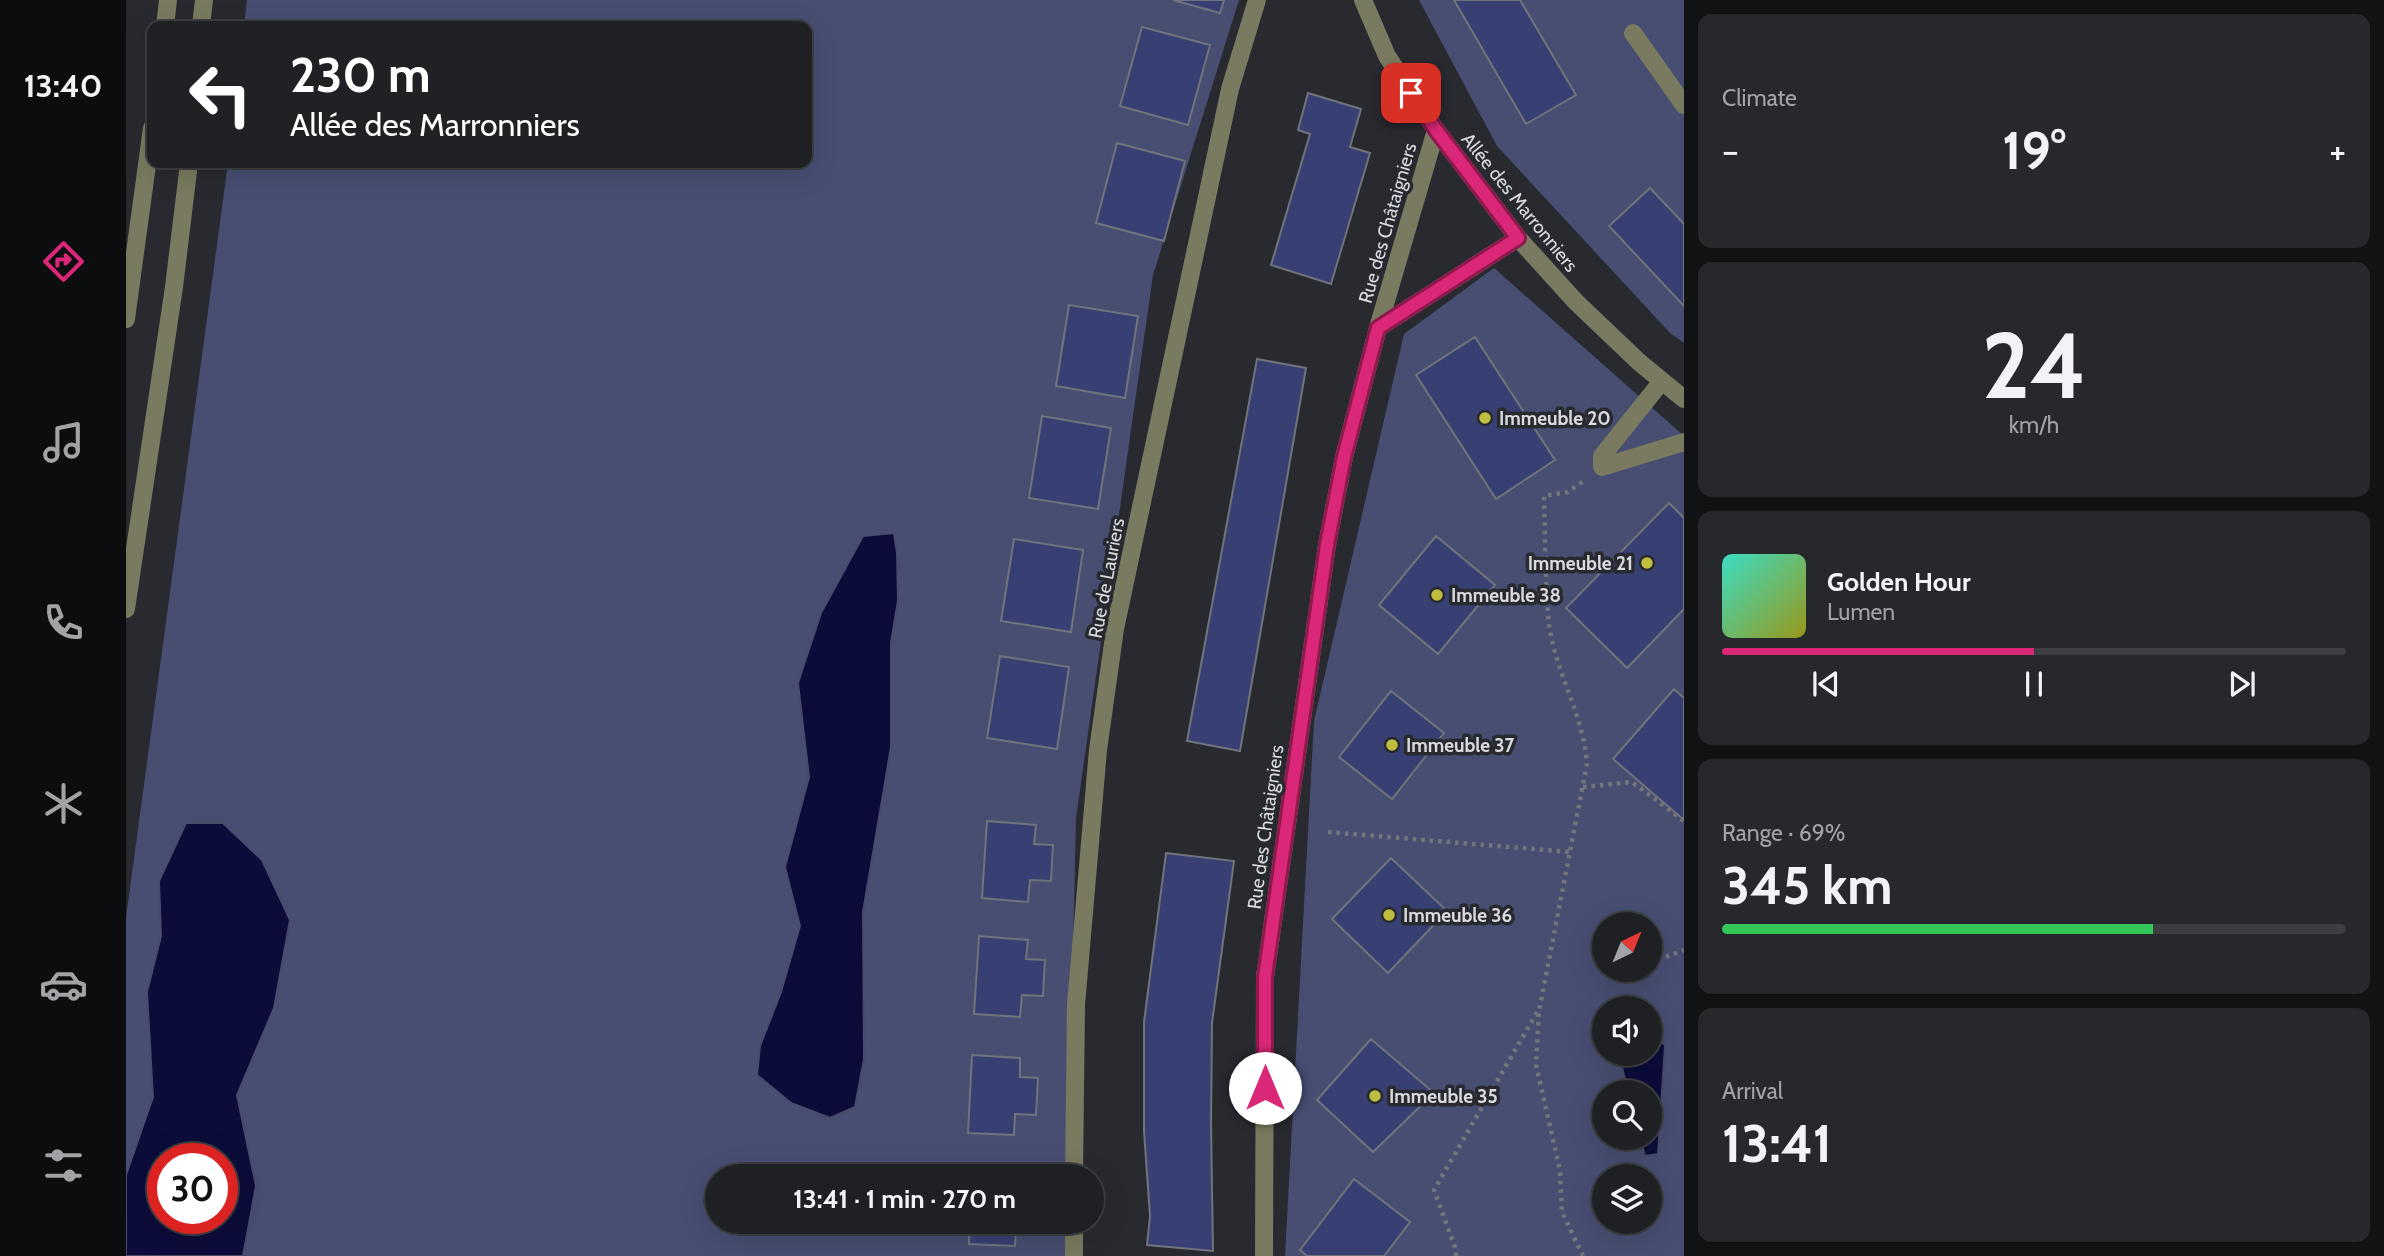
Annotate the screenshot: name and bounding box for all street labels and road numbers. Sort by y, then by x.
street label: Allée des Marronniers [1457,128,1583,277]
street label: Rue des Châtaigniers [1354,140,1421,306]
street label: Rue de Lauriers [1084,516,1129,640]
street label: Rue des Châtaigniers [1243,743,1288,911]

